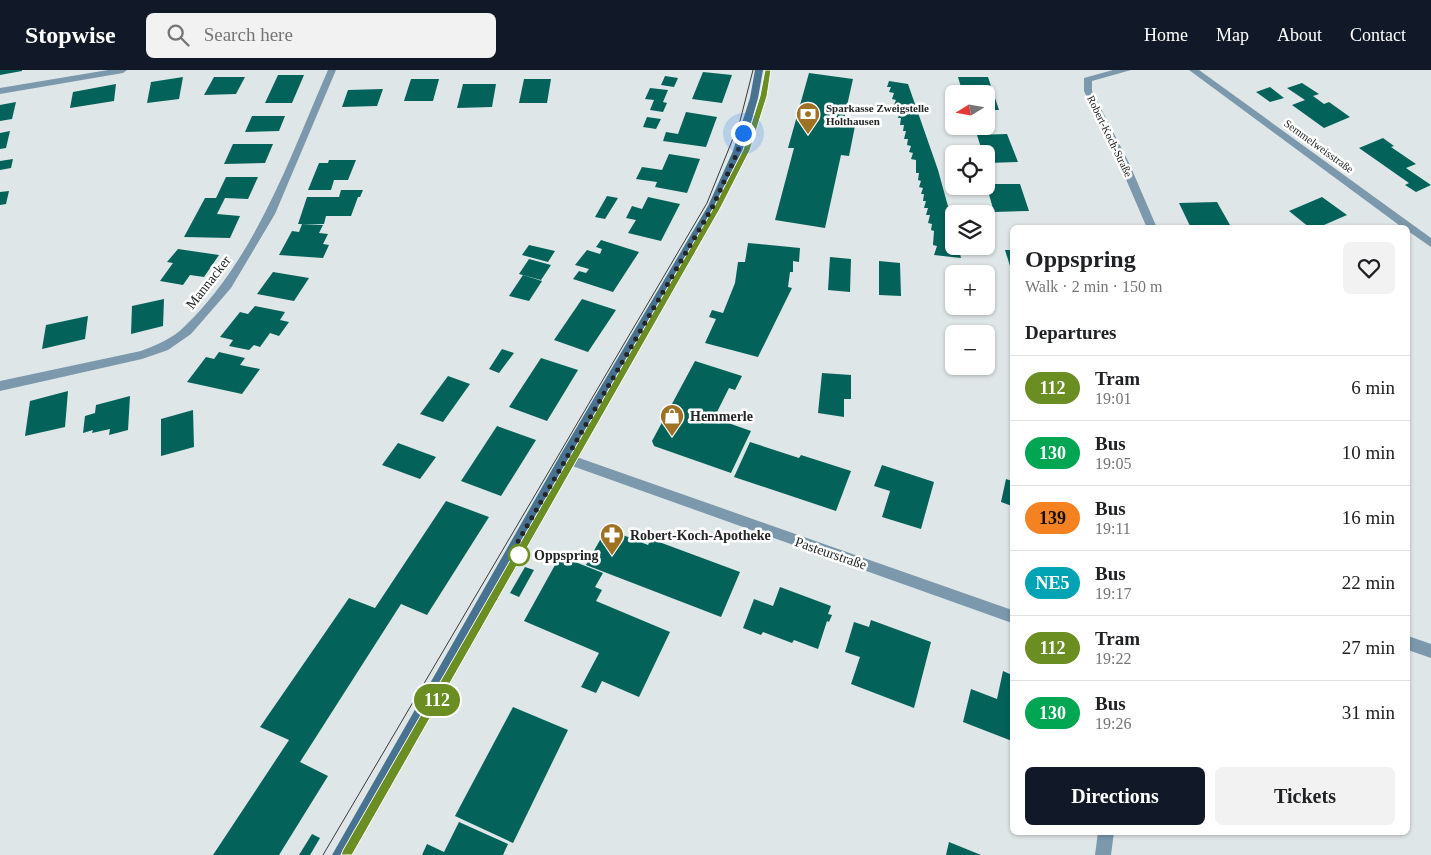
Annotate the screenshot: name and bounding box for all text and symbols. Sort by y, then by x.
search box [146,13,496,58]
icon: search [164,21,192,49]
text: Stopwise [25,22,116,48]
text: Search here [204,24,293,45]
text: Home [1144,25,1188,45]
text: Map [1216,25,1249,45]
text: About [1277,25,1322,45]
text: Contact [1350,25,1406,45]
north arrow [945,85,995,135]
map controls [945,85,995,375]
street label: Robert-Koch-Straße [1085,93,1135,179]
bank icon: Sparkasse Zweigstelle Holthausen [795,101,821,135]
place label: Sparkasse Zweigstelle Holthausen [826,102,929,127]
street label: Semmelweisstraße [1282,117,1356,175]
your location [731,121,756,146]
button: locate [945,145,995,195]
button: layers [945,205,995,255]
button: heart [1343,242,1395,294]
text: Oppspring [1025,246,1136,272]
street label: Mannacker [183,253,234,312]
button: + [945,265,995,315]
text: Walk · 2 min · 150 m [1025,278,1162,295]
text: Departures [1025,322,1116,343]
button: − [945,325,995,375]
text: Tram [1095,368,1140,389]
text: 6 min [1351,377,1395,398]
text: 112 [1039,378,1066,398]
text: 19:01 [1095,390,1131,407]
shop icon: Hemmerle [659,403,685,437]
place label: Hemmerle [690,409,753,424]
text: Bus [1095,433,1126,454]
text: 10 min [1342,442,1395,463]
text: 130 [1039,443,1066,463]
text: 19:05 [1095,455,1131,472]
text: Bus [1095,498,1126,519]
text: 16 min [1342,507,1395,528]
text: 139 [1039,508,1066,528]
text: 19:11 [1095,520,1131,537]
pharmacy icon: Robert-Koch-Apotheke [599,522,625,556]
place label: Robert-Koch-Apotheke [630,528,771,543]
street label: Pasteurstraße [793,534,869,573]
marker: Oppspring [508,544,530,566]
place label: Oppspring [534,548,599,563]
text: Bus [1095,563,1126,584]
text: 22 min [1342,572,1395,593]
text: NE5 [1035,573,1070,593]
text: 19:17 [1095,585,1131,602]
text: Tram [1095,628,1140,649]
text: 27 min [1342,637,1395,658]
text: 112 [1039,638,1066,658]
text: 19:22 [1095,650,1131,667]
line badge: 112 [408,684,466,716]
text: 112 [424,690,450,710]
text: Bus [1095,693,1126,714]
text: 31 min [1342,702,1395,723]
text: 130 [1039,703,1066,723]
text: 19:26 [1095,715,1131,732]
button: Directions [1025,767,1205,825]
button: Tickets [1215,767,1395,825]

